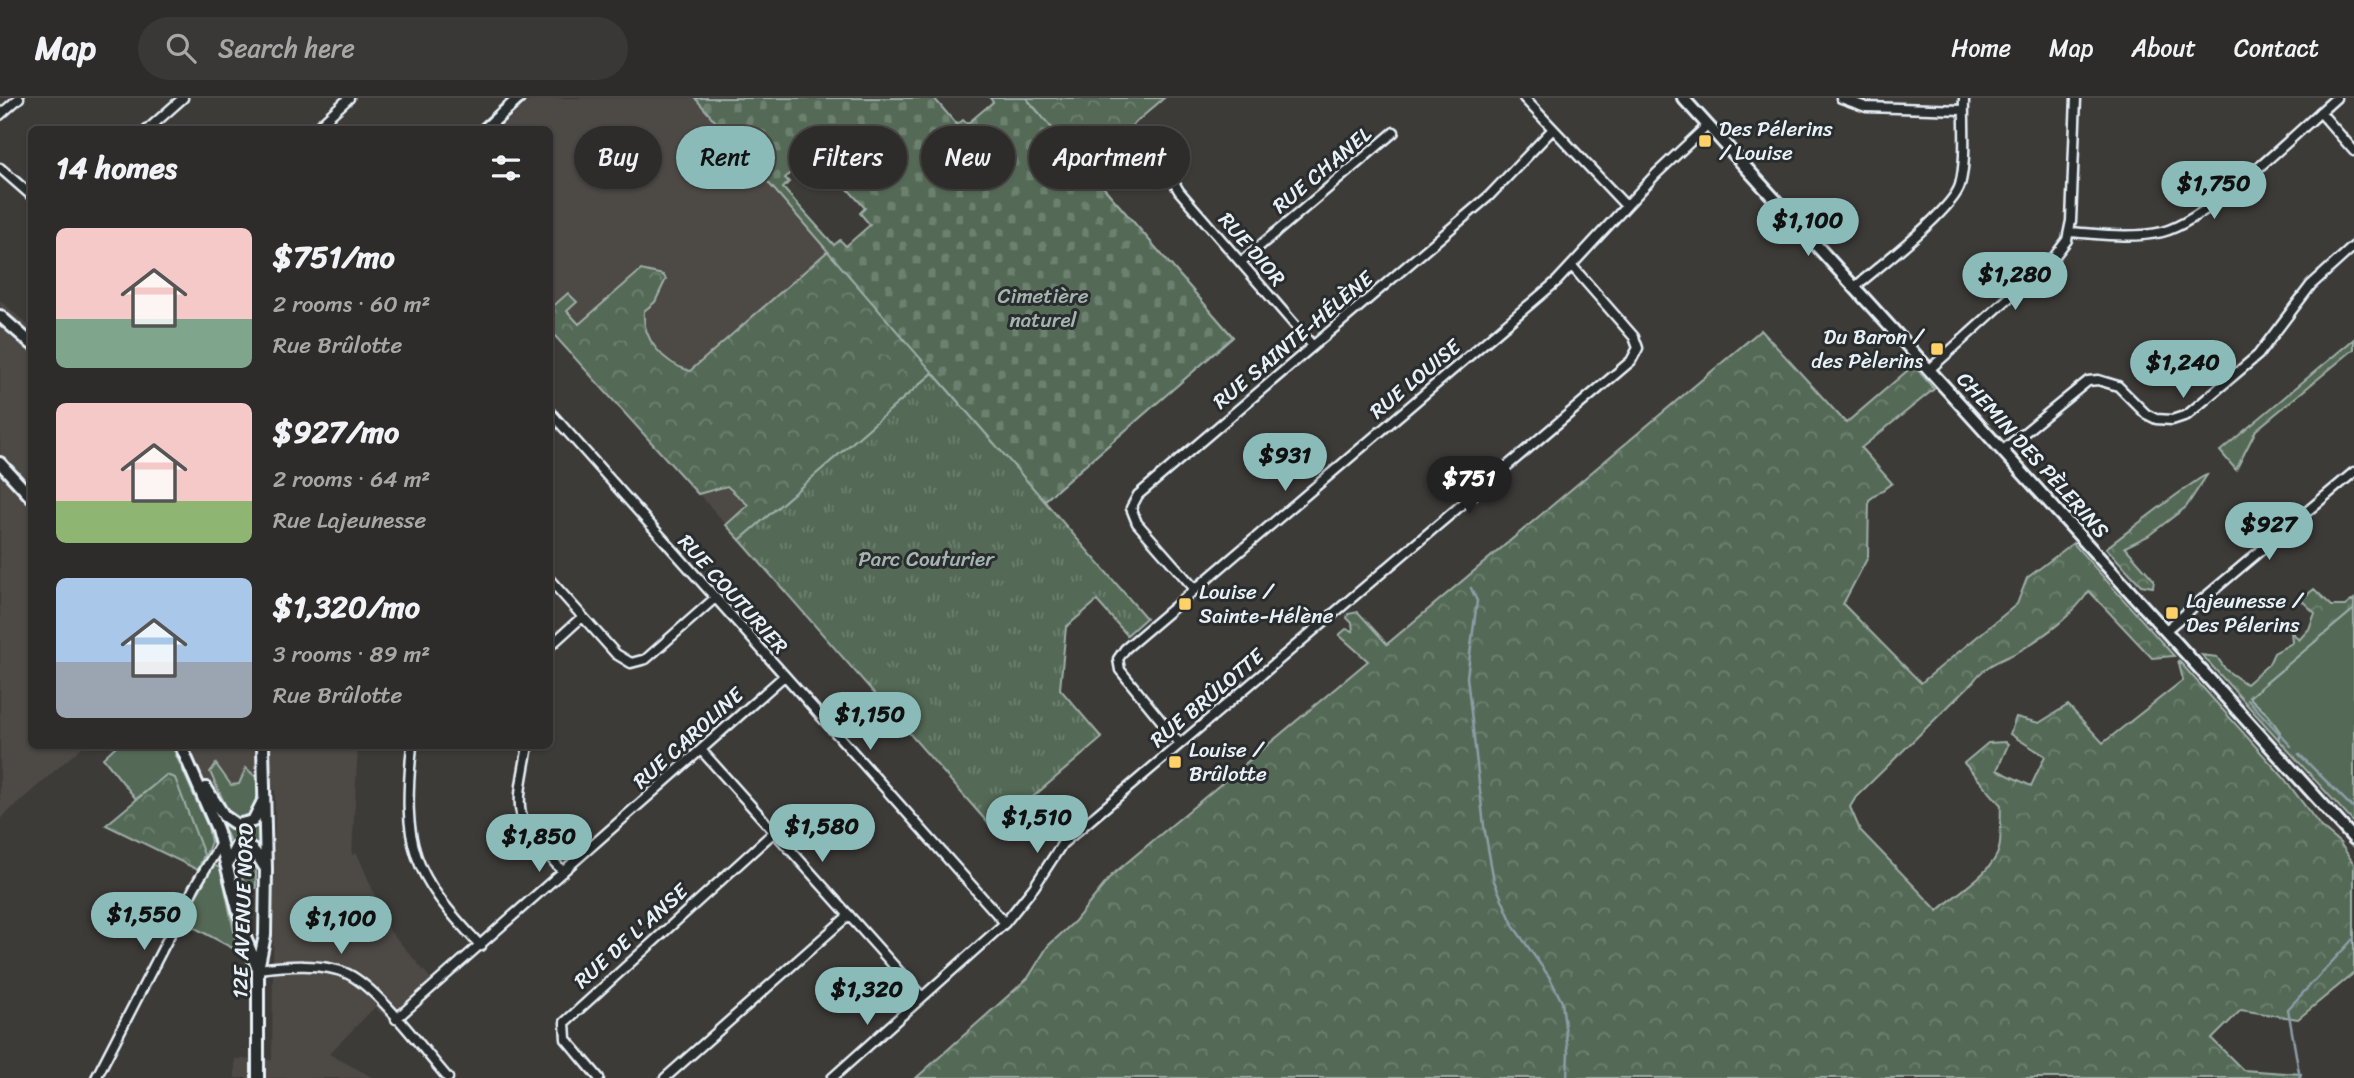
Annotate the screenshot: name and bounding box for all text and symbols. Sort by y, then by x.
search box [138,17,628,80]
text: Map [35,19,96,77]
text: Search here [218,25,355,71]
text: Home [1951,27,2011,69]
text: Map [2049,27,2093,69]
text: About [2131,27,2196,69]
text: Contact [2234,27,2319,69]
icon: search [162,29,200,67]
place label: Des Pélerins / Louise [1719,110,1833,172]
street label: RUE CHANEL [1263,116,1381,224]
chip: Buy [574,126,662,189]
chip: Rent [676,126,775,189]
chip: Filters [789,126,907,189]
chip: New [921,126,1015,189]
chip: Apartment [1029,126,1190,189]
marker: Des Pélerins / Louise [1697,133,1713,149]
text: 14 homes [56,141,177,195]
icon: filters [487,149,525,187]
pin: $1,750 [2157,162,2271,221]
text: $1,750 [2177,163,2251,204]
pin: $1,100 [1751,198,1865,258]
text: $1,100 [1773,200,1843,241]
street label: RUE DIOR [1208,203,1296,295]
text: $751/mo [273,230,395,284]
pin: $1,280 [1958,252,2072,312]
text: $1,280 [1978,254,2052,295]
icon: home [112,256,196,340]
street label: RUE SAINTE-HÉLÈNE [1204,260,1383,419]
park label: Cimetière naturel [998,277,1089,339]
text: 2 rooms · 60 m² [273,284,431,325]
place label: Du Baron / des Pèlerins [1811,318,1926,380]
text: Rue Brûlotte [273,325,402,366]
street label: RUE LOUISE [1361,328,1470,429]
marker: Du Baron / des Pèlerins [1929,341,1945,357]
pin: $1,240 [2126,341,2240,400]
text: $1,240 [2146,342,2220,383]
street label: CHEMIN DES PÈLERINS [1947,362,2119,548]
text: $927/mo [273,405,399,459]
icon: home [112,431,196,515]
pin: $931 [1244,434,1326,493]
text: $931 [1259,435,1311,476]
pin: $751 [1428,456,1510,516]
text: $751 [1443,458,1495,499]
text: 2 rooms · 64 m² [273,459,430,500]
text: Rue Lajeunesse [273,500,426,541]
pin: $927 [2228,503,2310,562]
text: $927 [2241,504,2297,545]
street label: RUE COUTURIER [668,525,798,663]
park label: Parc Couturier [858,540,995,578]
place label: Louise / Sainte-Hélène [1199,573,1334,635]
text: $1,320/mo [273,580,420,634]
place label: Lajeunesse / Des Pélerins [2186,582,2305,644]
marker: Louise / Sainte-Hélène [1177,596,1193,612]
marker: Lajeunesse / Des Pélerins [2164,605,2180,621]
icon: home [112,606,196,690]
text: 3 rooms · 89 m² [273,634,430,675]
street label: RUE BRÛLOTTE [1141,638,1274,758]
text: Rue Brûlotte [273,675,402,716]
street label: RUE CAROLINE [624,676,753,799]
pin: $1,150 [813,692,927,752]
text: $1,150 [835,694,905,735]
place label: Louise / Brûlotte [1189,731,1267,793]
marker: Louise / Brûlotte [1167,754,1183,770]
pin: $1,510 [980,796,1094,855]
text: $1,510 [1002,797,1072,838]
pin: $1,580 [765,804,879,864]
text: $1,580 [785,806,859,847]
pin: $1,850 [482,814,596,874]
text: $1,850 [502,816,576,857]
street label: 12E AVENUE NORD [221,822,265,999]
street label: RUE DE L'ANSE [565,873,698,998]
pin: $1,550 [87,892,201,952]
text: $1,550 [107,894,181,935]
pin: $1,100 [284,896,398,956]
text: $1,100 [306,898,376,939]
pin: $1,320 [810,968,924,1027]
text: $1,320 [831,969,903,1010]

